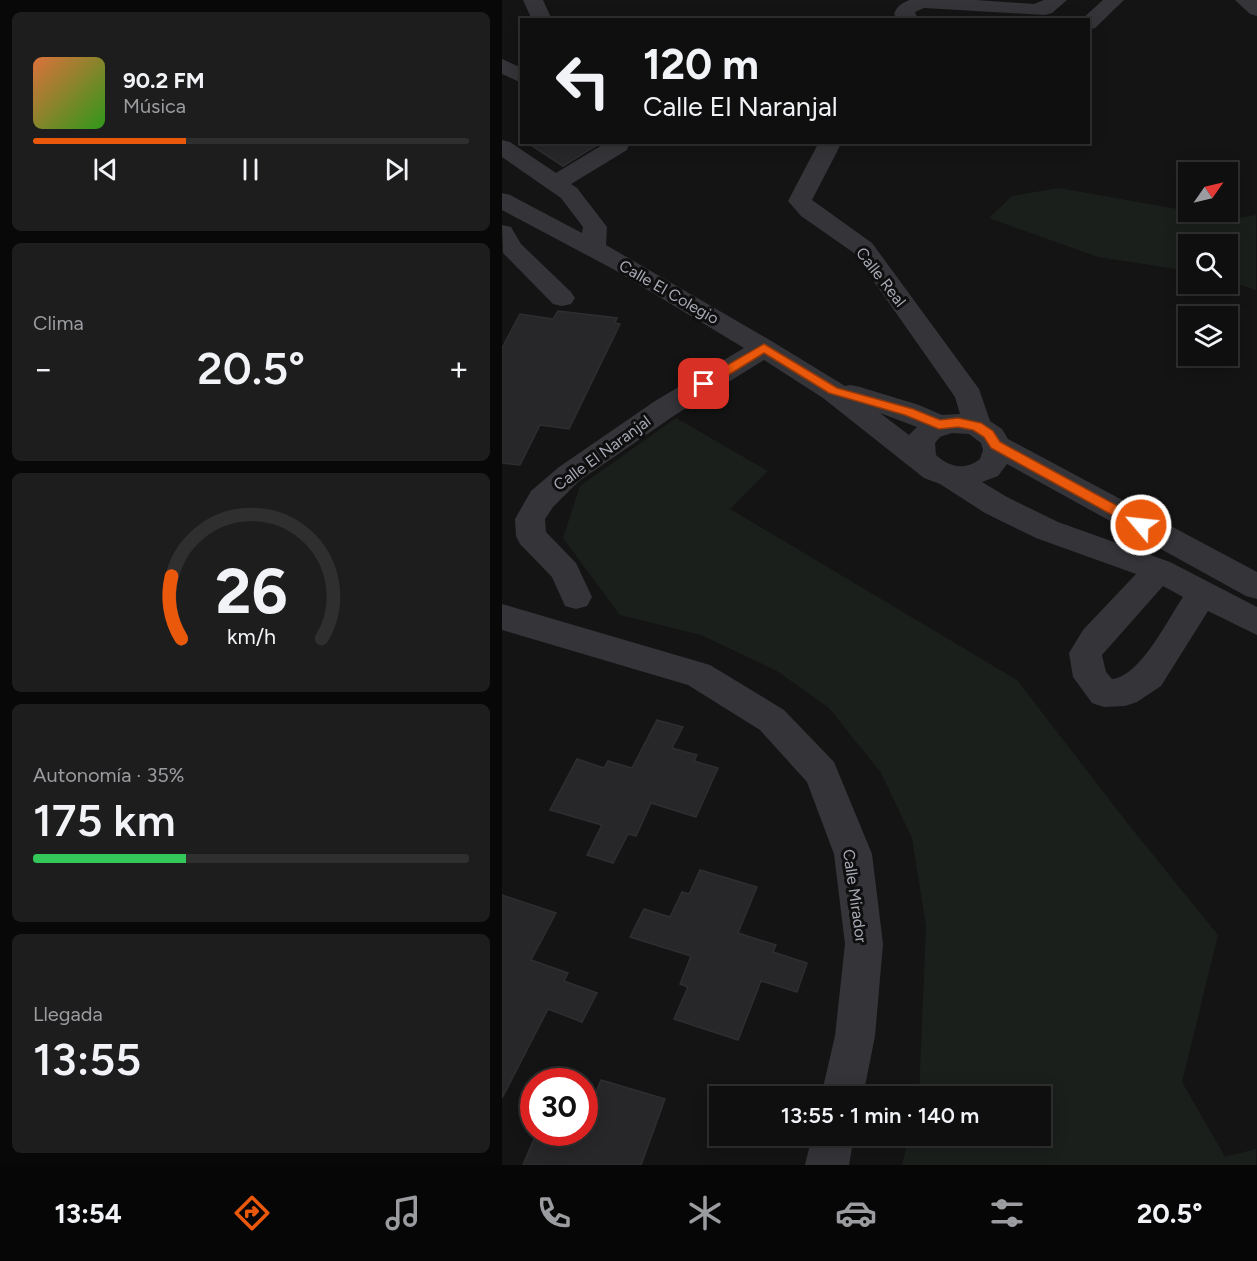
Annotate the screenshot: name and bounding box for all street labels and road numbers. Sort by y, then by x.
street label: Calle Real [852,244,910,310]
street label: Calle El Colegio [616,256,722,328]
street label: Calle El Naranjal [550,411,654,495]
street label: Calle Mirador [839,848,871,945]

